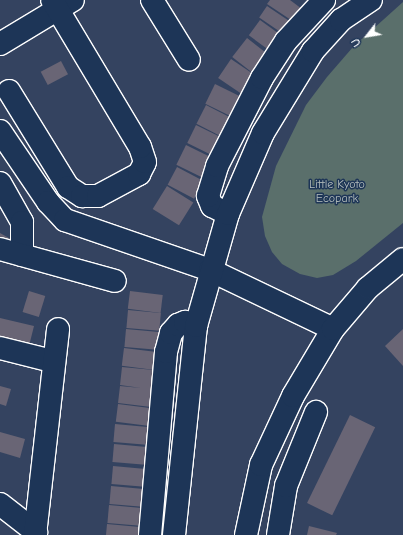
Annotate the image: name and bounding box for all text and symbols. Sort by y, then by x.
north arrow [347,16,387,56]
text: U [349,36,364,49]
park label: Little Kyoto Ecopark [309,178,365,206]

